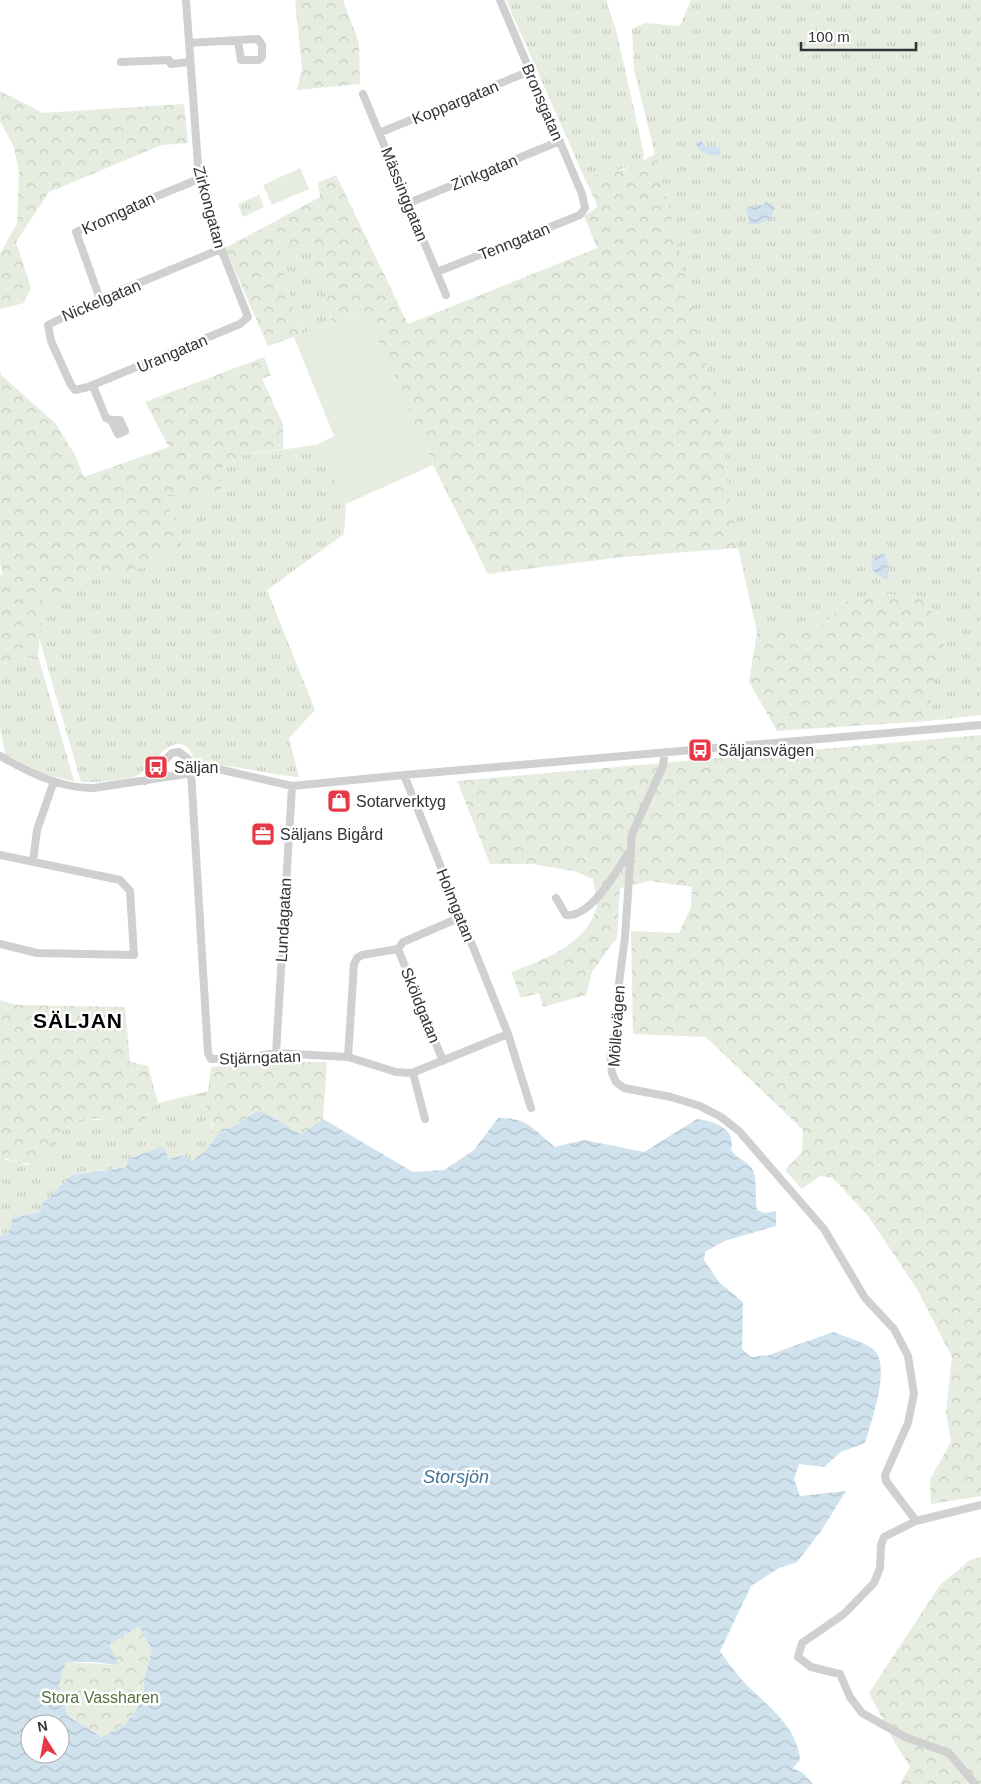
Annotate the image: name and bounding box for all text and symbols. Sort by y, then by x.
scale bar [801,20,916,52]
text: 100 m [808,28,850,45]
street label: Bronsgatan [519,61,566,143]
street label: Koppargatan [410,77,501,128]
street label: Mässinggatan [378,145,431,244]
street label: Zinkgatan [448,151,520,194]
street label: Zirkongatan [190,164,229,250]
street label: Kromgatan [79,189,157,238]
street label: Tenngatan [476,220,552,263]
street label: Nickelgatan [59,276,143,325]
street label: Urangatan [134,331,210,376]
bus stop icon: Säljansvägen [687,737,713,763]
place label: Säljansvägen [718,742,814,759]
bus stop icon: Säljan [143,754,169,780]
place label: Säljan [174,759,218,776]
shop icon: Sotarverktyg [326,788,352,814]
place label: Sotarverktyg [356,793,446,810]
office icon: Säljans Bigård [250,821,276,847]
place label: Säljans Bigård [280,826,383,843]
street label: Holmgatan [433,866,478,944]
street label: Lundagatan [273,877,294,963]
street label: Sköldgatan [398,965,443,1045]
street label: Möllevägen [605,985,628,1067]
district label: SÄLJAN [33,1009,123,1032]
street label: Stjärngatan [219,1048,301,1067]
water label: Storsjön [423,1467,489,1487]
park label: Stora Vassharen [41,1689,159,1706]
north arrow [20,1714,70,1764]
text: N [36,1717,49,1735]

